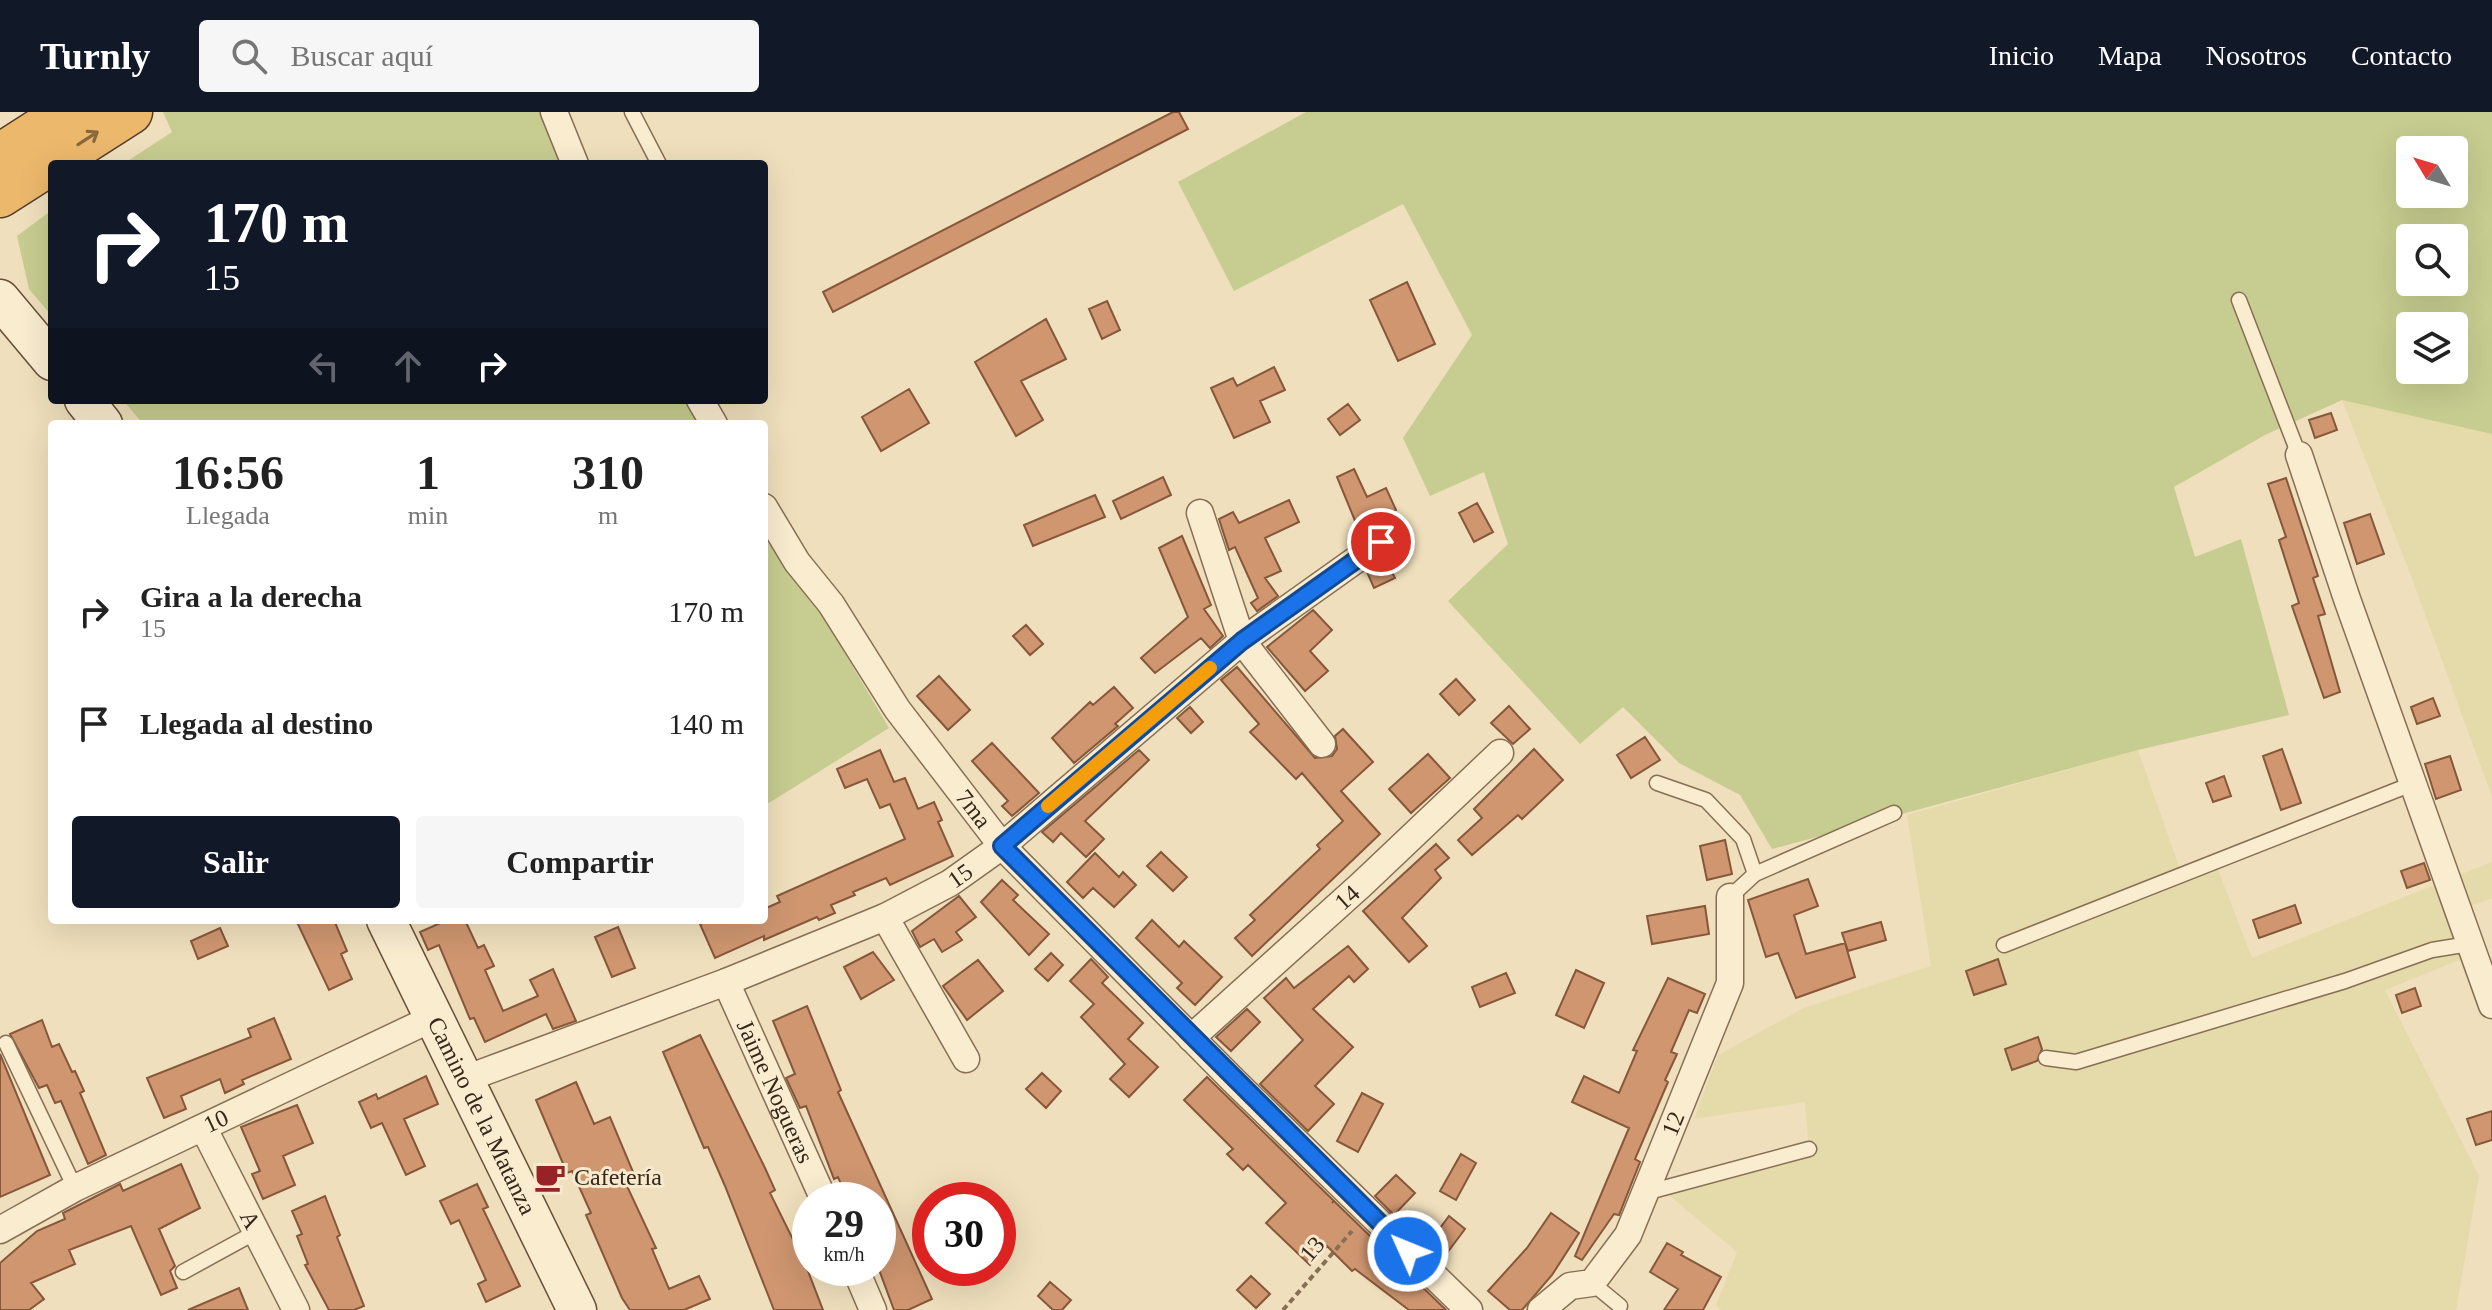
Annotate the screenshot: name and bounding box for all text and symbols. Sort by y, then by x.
search box [199,20,759,92]
icon: search [227,34,271,78]
text: Turnly [40,35,151,77]
text: Buscar aquí [291,39,433,72]
text: Inicio [1989,40,2054,71]
text: Mapa [2098,40,2162,71]
text: Nosotros [2206,40,2307,71]
text: Contacto [2351,40,2452,71]
one-way arrow [77,130,99,147]
north arrow [2396,136,2468,208]
map controls [2396,136,2468,384]
icon: right [72,192,176,296]
text: 170 m [204,192,349,254]
button: search [2396,224,2468,296]
text: 15 [204,258,240,298]
button: layers [2396,312,2468,384]
icon: left [302,344,346,388]
icon: ahead [386,344,430,388]
icon: right [470,344,514,388]
text: 16:56 [172,446,284,499]
text: 1 [416,446,440,499]
text: 310 [572,446,644,499]
text: Llegada [186,501,270,530]
text: min [408,501,448,530]
text: m [598,501,618,530]
pin [1347,508,1415,576]
icon: arrive [1359,520,1403,564]
text: Gira a la derecha [140,580,362,613]
icon: right [72,590,116,634]
text: 170 m [668,595,744,628]
text: 15 [140,614,166,643]
icon: arrive [72,702,116,746]
text: Llegada al destino [140,707,373,740]
text: 140 m [668,707,744,740]
street label: 7ma [951,785,997,833]
button: Salir [72,816,400,908]
button: Compartir [416,816,744,908]
street label: 15 [943,858,977,893]
street label: 14 [1329,880,1365,915]
street label: Camino de la Matanza [423,1013,541,1219]
street label: Jaime Nogueras [732,1016,819,1167]
street label: 10 [200,1104,232,1138]
street label: 12 [1657,1108,1690,1140]
cafe icon: Cafetería [533,1160,567,1194]
place label: Cafetería [574,1164,662,1190]
speed limit sign: 30 [912,1182,1016,1286]
text: 29 [824,1201,864,1246]
street label: A [235,1206,266,1234]
position arrow [1366,1209,1450,1293]
street label: 13 [1294,1231,1330,1267]
text: km/h [823,1243,865,1265]

